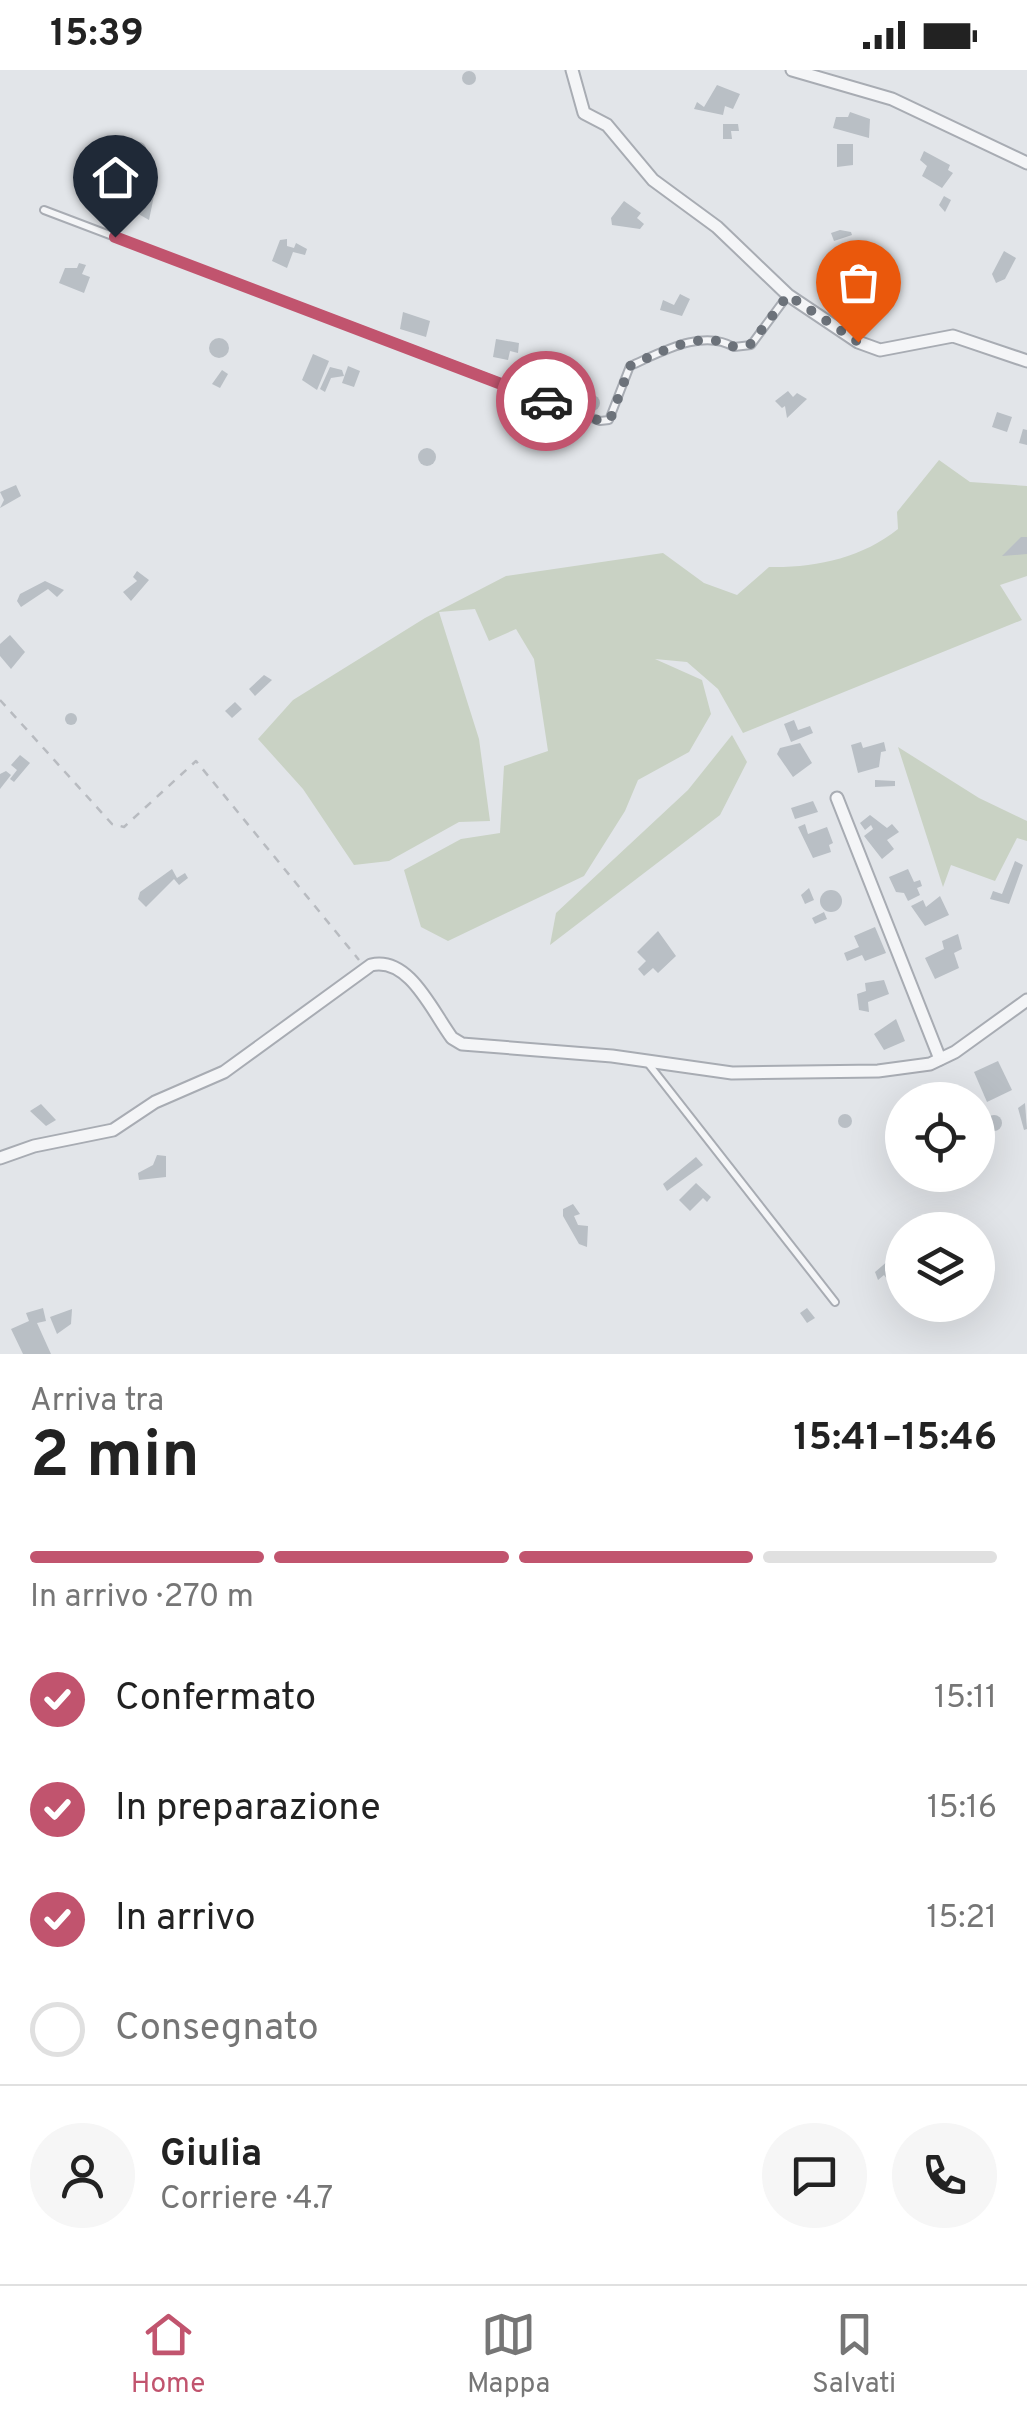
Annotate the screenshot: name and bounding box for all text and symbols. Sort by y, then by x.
text: 15:39 [50,11,144,60]
pin [73,135,158,238]
icon: home [88,150,143,205]
pin [816,240,901,343]
icon: bag [831,255,886,310]
courier [496,351,596,451]
icon: car [519,374,574,429]
map controls [885,1082,995,1322]
button: locate [885,1082,995,1192]
button: layers [885,1212,995,1322]
text: Arriva tra [30,1382,164,1422]
text: 15:41–15:46 [794,1415,997,1464]
text: 2 min [30,1418,200,1500]
text: In arrivo · 270 m [30,1578,254,1618]
icon: check [30,1672,85,1727]
text: Confermato [115,1675,316,1724]
text: 15:11 [934,1679,997,1719]
icon: check [30,1782,85,1837]
text: In preparazione [115,1785,381,1834]
text: 15:16 [927,1789,997,1829]
icon: check [30,1892,85,1947]
text: In arrivo [115,1895,256,1944]
text: 15:21 [926,1899,997,1939]
text: Consegnato [115,2005,319,2054]
button: person [30,2123,135,2228]
button: chat [762,2123,867,2228]
button: phone [892,2123,997,2228]
text: Giulia [160,2131,262,2180]
text: Corriere · 4.7 [160,2180,333,2220]
tab: Home [131,2307,205,2403]
tab: Mappa [467,2307,550,2403]
tab: Salvati [812,2307,896,2403]

